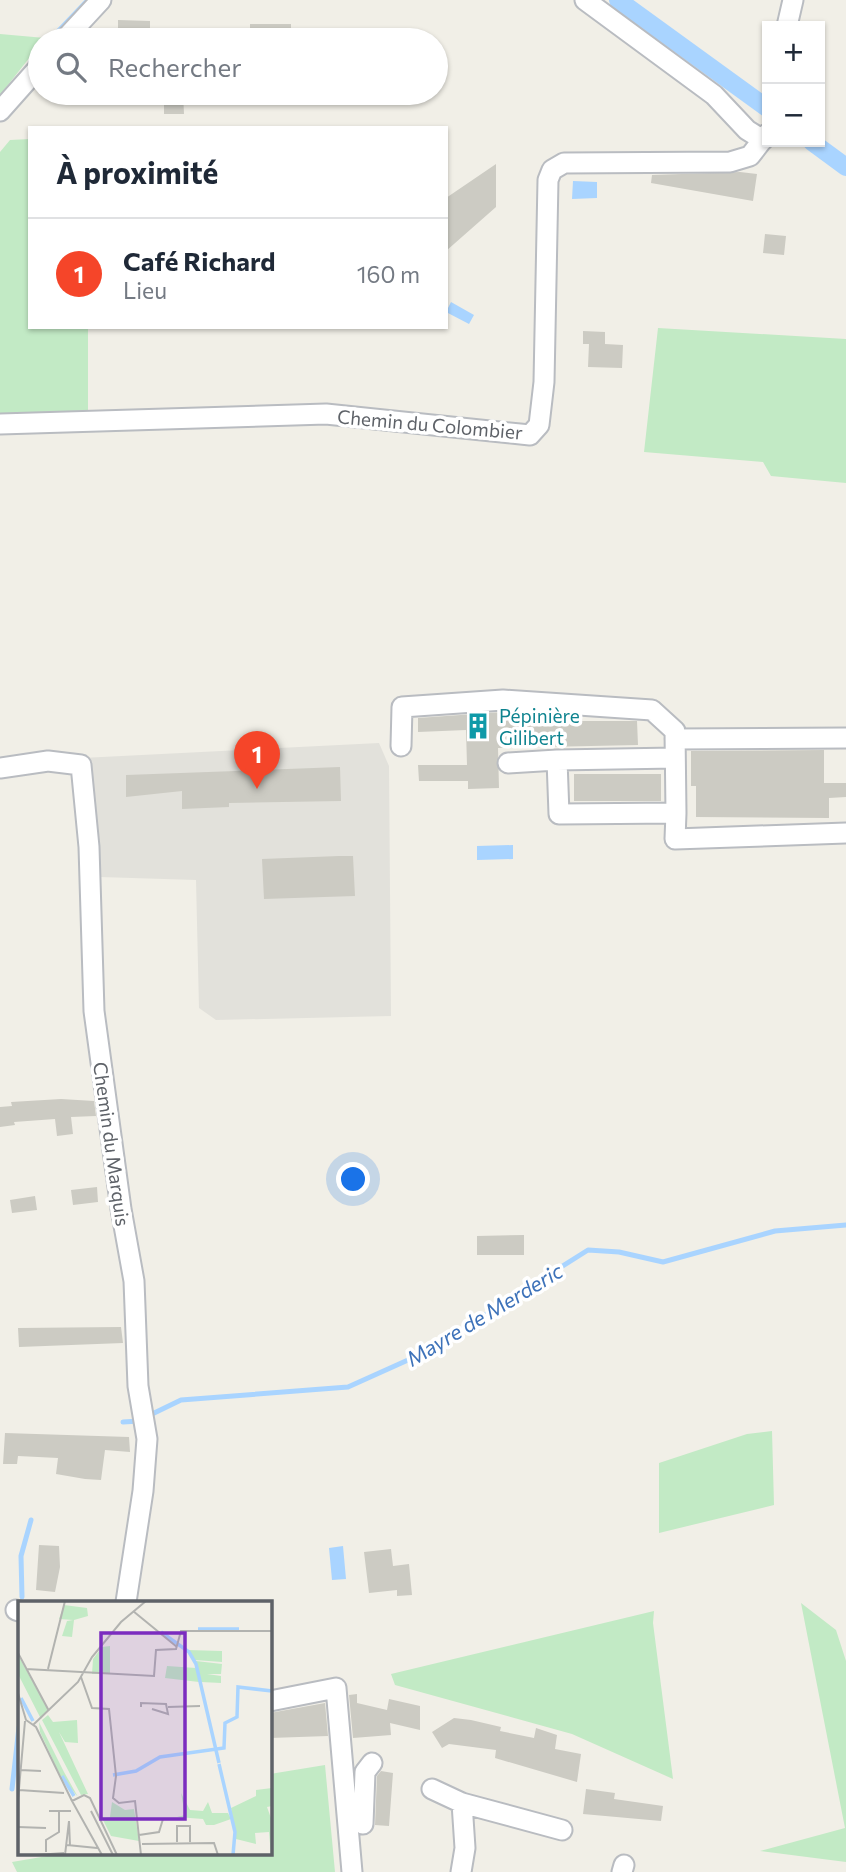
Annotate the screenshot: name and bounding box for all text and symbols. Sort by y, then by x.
map controls [762,21,825,147]
button: + [762,21,825,84]
search box [28,28,448,105]
icon: search [52,48,90,86]
text: Rechercher [108,51,242,82]
button: − [762,84,825,147]
text: À proximité [56,153,218,190]
text: Café Richard [123,245,275,276]
text: 1 [74,260,84,288]
text: 160 m [357,260,420,288]
text: Lieu [123,276,167,304]
street label: Chemin du Colombier [336,404,524,444]
place label: Pépinière Gilibert [499,704,580,749]
building icon: Pépinière Gilibert [463,711,493,741]
pin: 1 [234,731,280,789]
street label: Chemin du Marquis [89,1060,135,1228]
your location [336,1162,370,1196]
water label: Mayre de Merderic [401,1257,567,1371]
inset map [18,1601,271,1854]

